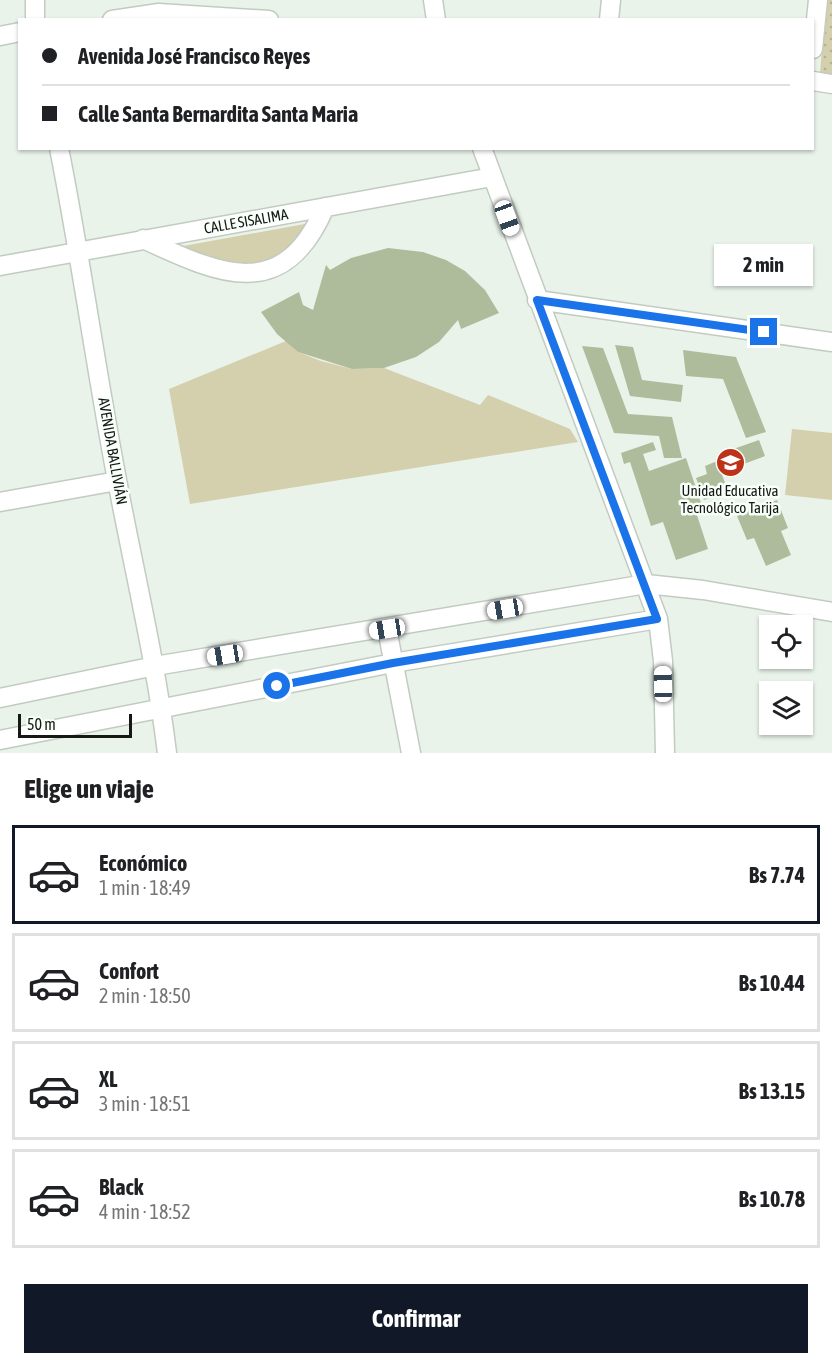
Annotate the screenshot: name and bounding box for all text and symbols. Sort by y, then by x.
text: Avenida José Francisco Reyes [78,43,310,69]
text: Calle Santa Bernardita Santa Maria [78,101,358,127]
car [492,198,522,238]
street label: CALLE SISALIMA [203,205,290,237]
callout: 2 min [714,245,813,287]
text: 2 min [743,253,784,276]
route end [750,318,777,345]
street label: AVENIDA BALLIVIÁN [95,396,131,506]
school or university icon: Unidad Educativa Tecnológico Tarija [714,447,746,479]
place label: Unidad Educativa Tecnológico Tarija [681,482,779,516]
car [486,597,524,621]
map controls [759,615,813,735]
button: locate [759,615,813,669]
car [368,617,406,641]
car [206,643,244,667]
car [654,666,672,702]
route start [263,672,290,699]
button: layers [759,681,813,735]
scale bar [18,711,132,738]
text: 50 m [27,715,56,733]
text: Elige un viaje [24,773,154,804]
icon: car [27,848,81,902]
text: Económico [99,850,187,876]
text: Bs 7.74 [749,862,805,888]
text: 1 min · 18:49 [99,876,191,899]
icon: car [27,956,81,1010]
text: Confort [99,958,159,984]
text: Bs 10.44 [739,970,805,996]
text: 2 min · 18:50 [99,984,191,1007]
icon: car [27,1064,81,1118]
text: XL [99,1066,117,1092]
text: Bs 13.15 [739,1078,805,1104]
text: 3 min · 18:51 [99,1092,191,1115]
icon: car [27,1172,81,1226]
text: Black [99,1174,143,1200]
text: Bs 10.78 [739,1186,805,1212]
text: 4 min · 18:52 [99,1200,191,1223]
button: Confirmar [24,1284,808,1353]

